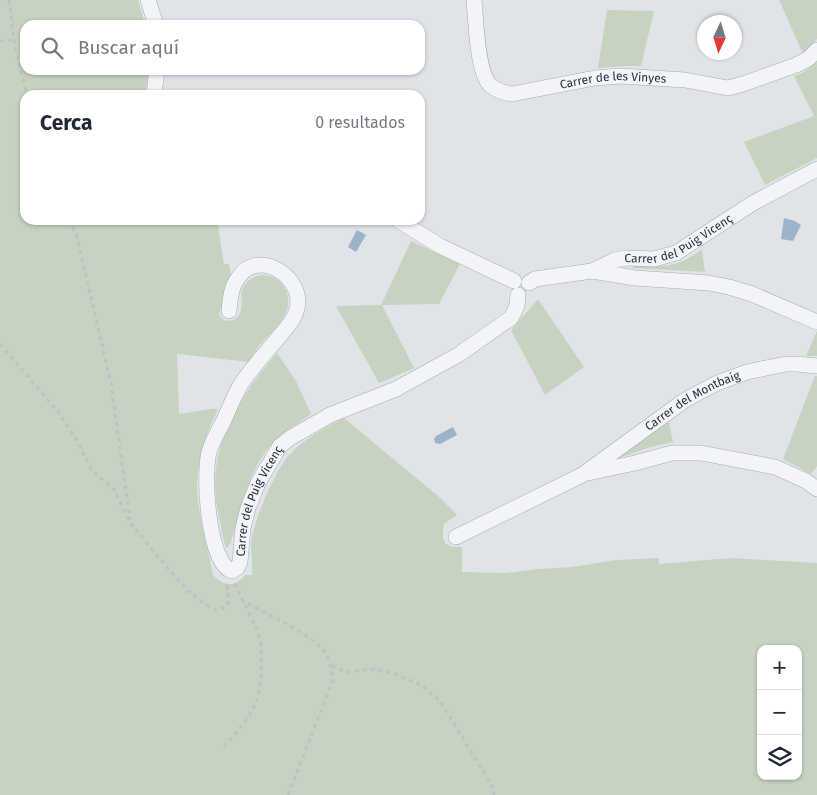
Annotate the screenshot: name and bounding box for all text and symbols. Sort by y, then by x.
north arrow [697,15,742,60]
search box [20,20,425,75]
icon: search [38,34,66,62]
text: Buscar aquí [78,36,179,59]
street label: Carrer de les Vinyes [559,69,667,92]
text: Cerca [40,110,92,136]
text: 0 resultados [315,113,405,132]
street label: Carrer del Puig Vicenç [624,211,735,266]
street label: Carrer del Montbaig [642,368,742,434]
street label: Carrer del Puig Vicenç [234,443,286,557]
map controls [757,645,802,780]
button: + [757,645,802,690]
button: − [757,690,802,735]
button: layers [757,735,802,780]

